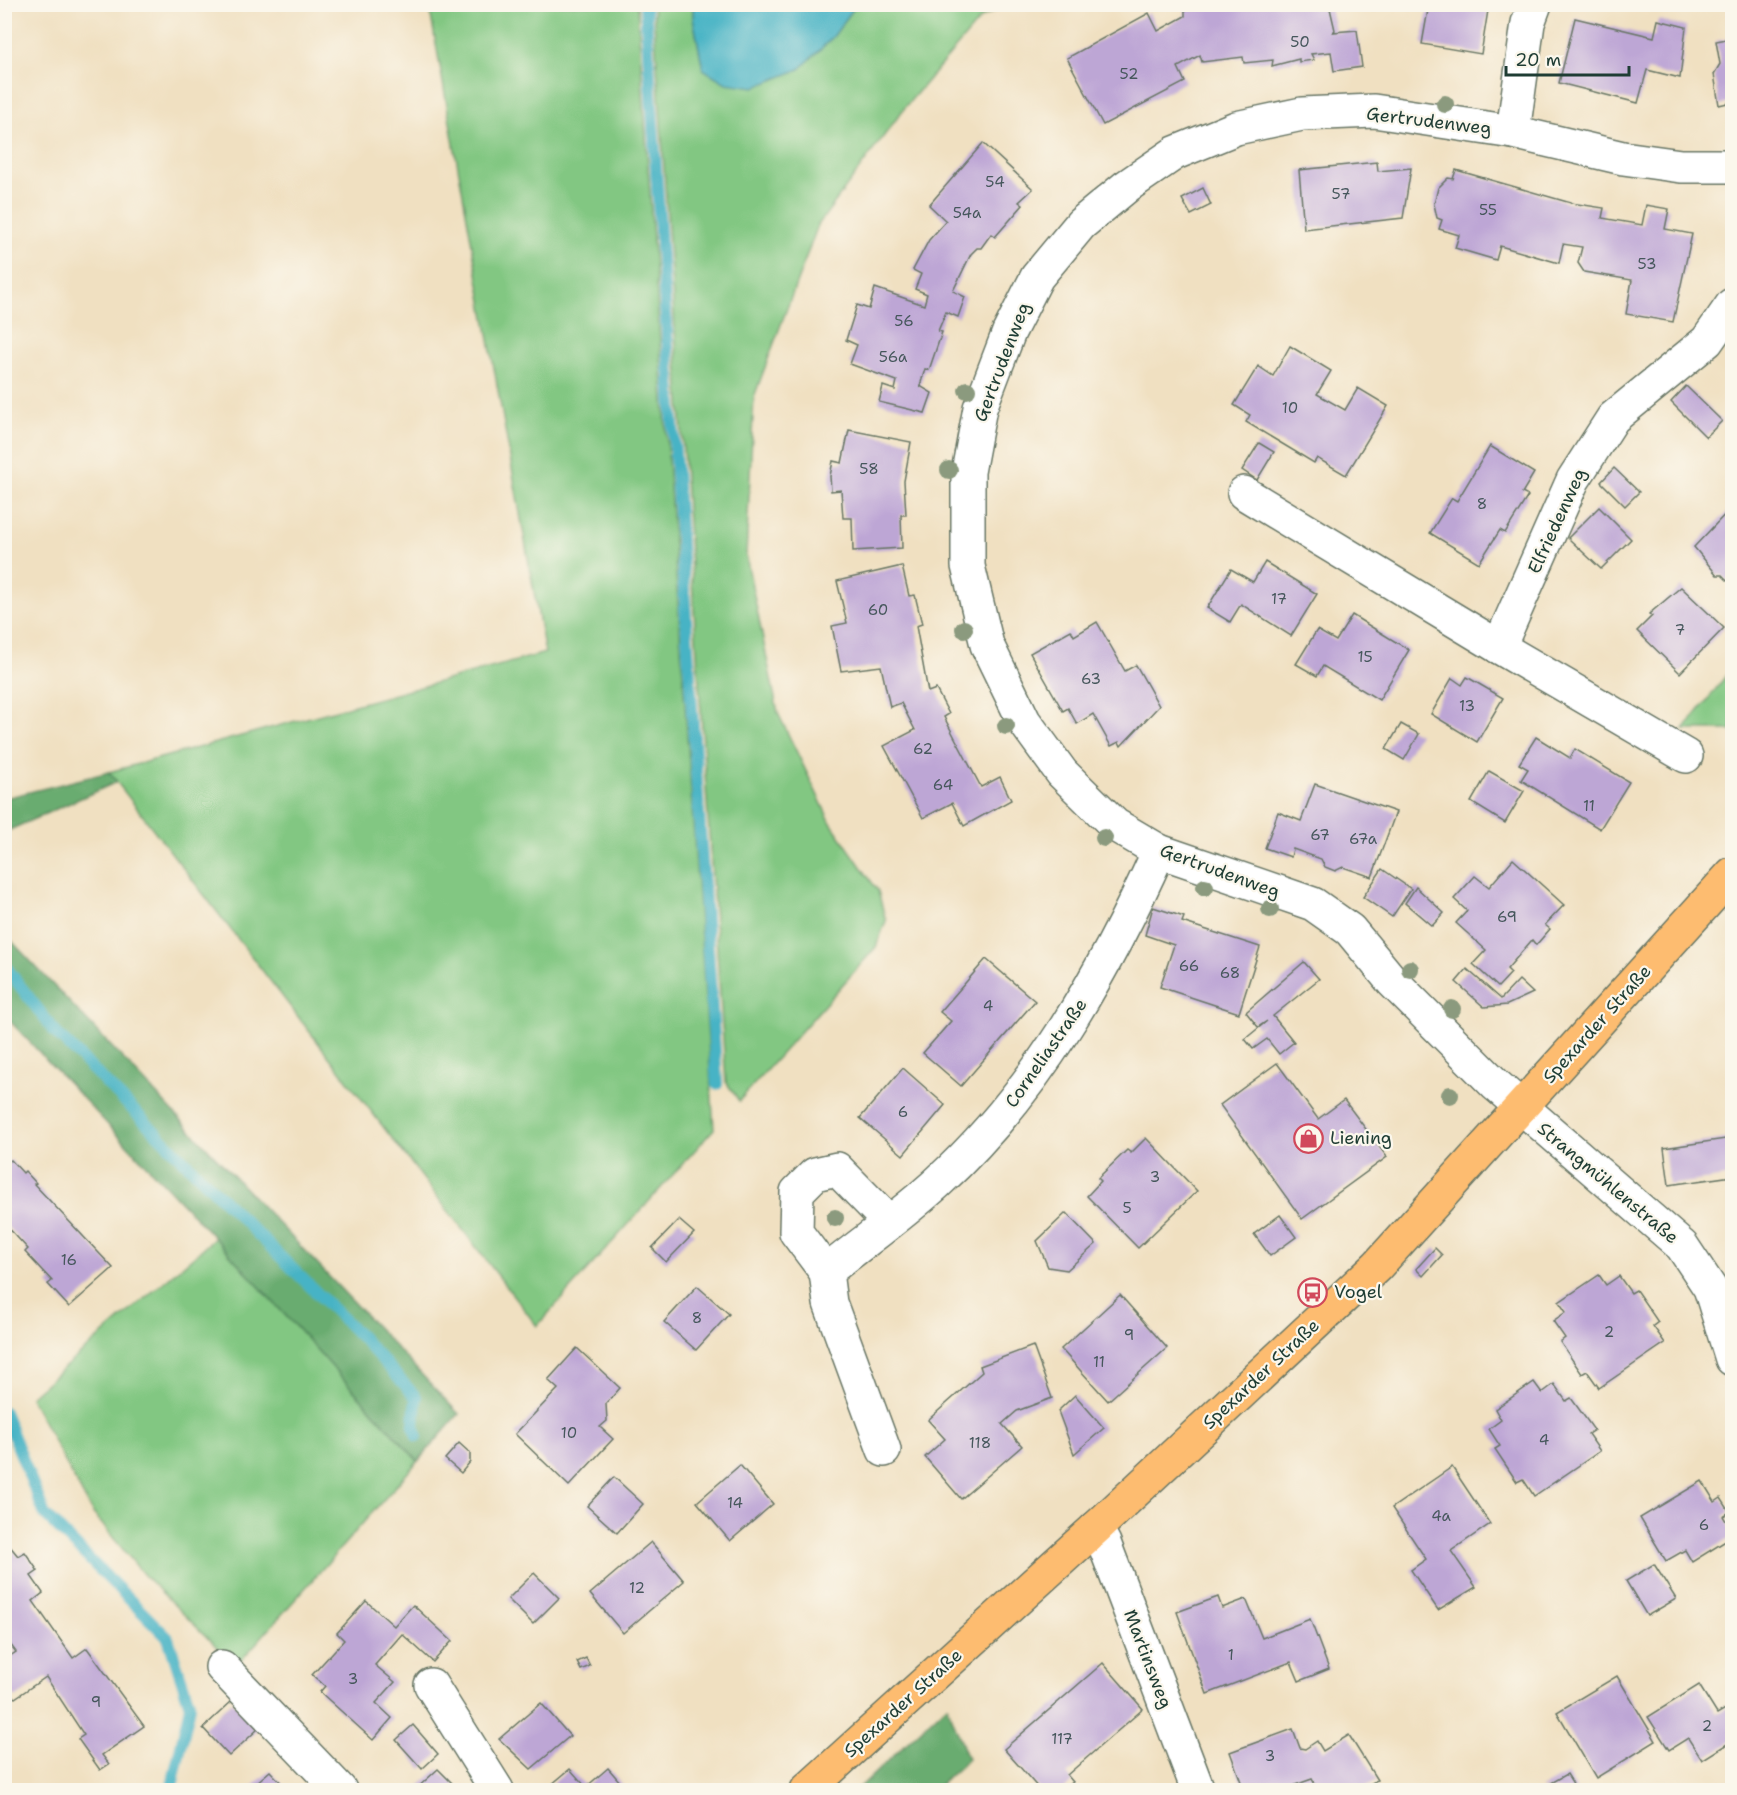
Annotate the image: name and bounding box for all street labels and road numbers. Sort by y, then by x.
street label: Gertrudenweg [1365,101,1493,141]
street label: Gertrudenweg [968,299,1036,425]
street label: Elfriedenweg [1522,464,1592,578]
street label: Gertrudenweg [1157,838,1283,904]
street label: Spexarder Straße [1537,960,1657,1088]
street label: Corneliastraße [999,994,1093,1112]
street label: Strangmühlenstraße [1532,1117,1684,1249]
street label: Spexarder Straße [1197,1314,1325,1434]
street label: Martinsweg [1118,1606,1178,1712]
street label: Spexarder Straße [839,1643,967,1763]

